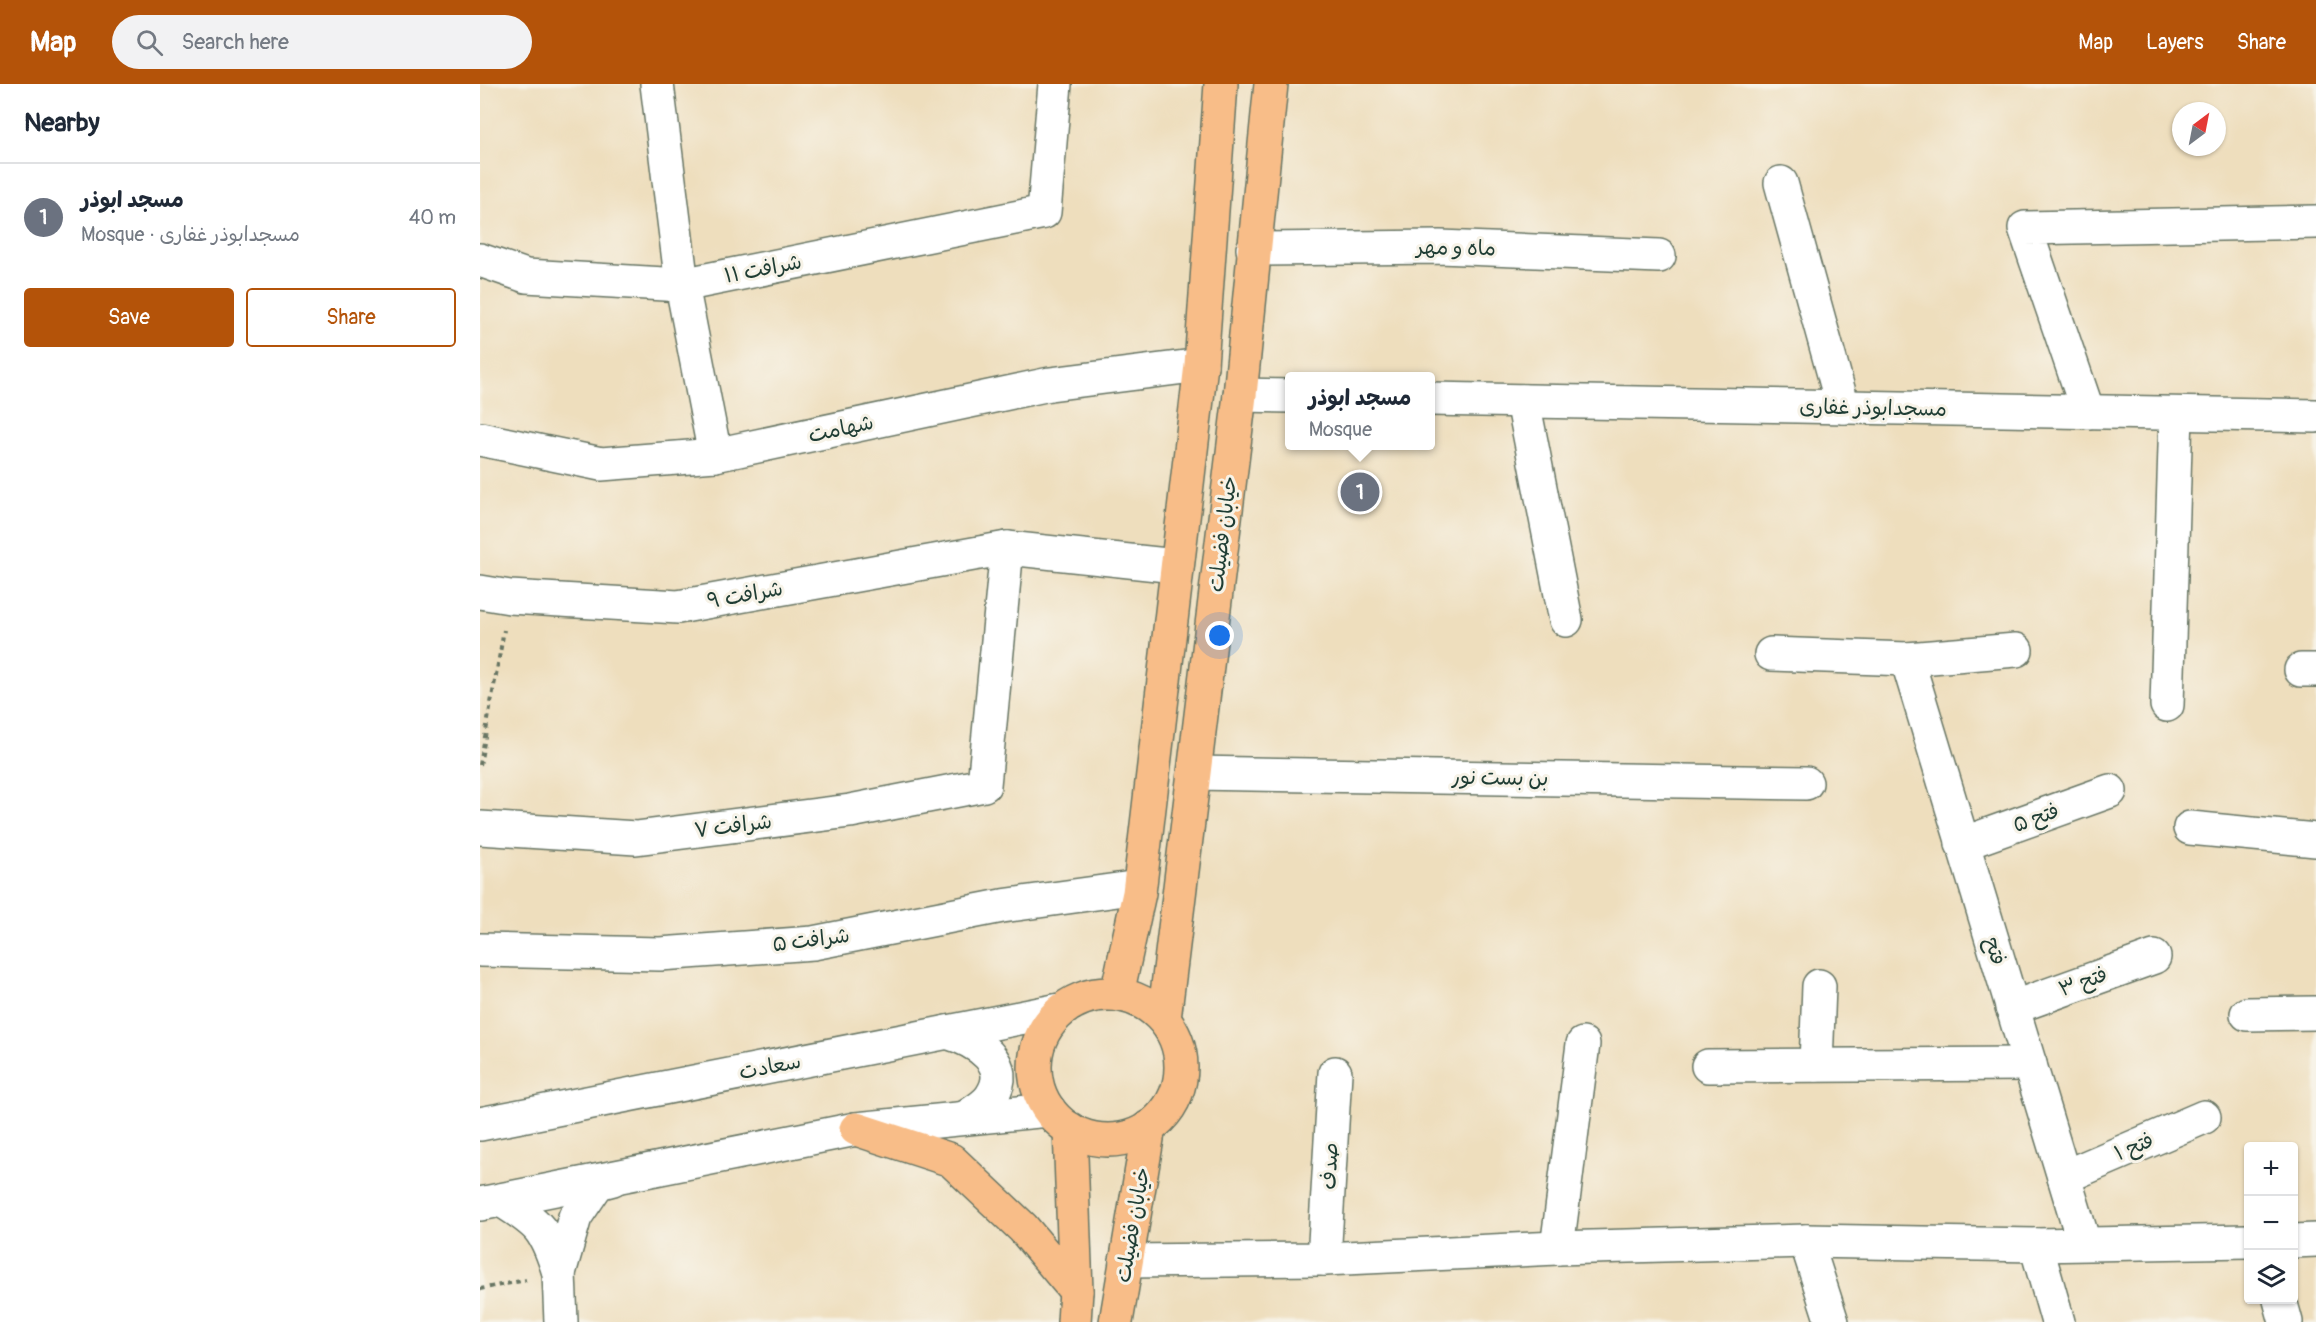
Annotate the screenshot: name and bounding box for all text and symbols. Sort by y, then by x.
search box [112,15,532,69]
text: Map [30,25,76,60]
icon: search [133,26,166,59]
text: Search here [181,28,289,56]
text: Map [2078,29,2113,56]
text: Layers [2146,29,2204,56]
text: Share [2237,29,2286,56]
north arrow [2172,102,2226,156]
text: Nearby [24,107,100,139]
text: مسجد ابوذر [81,186,184,214]
text: 1 [40,205,47,230]
text: 40 m [409,205,456,230]
text: Mosque · مسجدابوذر غفاری [81,222,300,247]
street label: ماه و مهر [1414,234,1496,262]
street label: شرافت ۱۱ [722,248,804,290]
button: Save [24,288,234,347]
button: Share [246,288,456,347]
popup [1285,372,1435,450]
text: مسجد ابوذر [1309,384,1411,412]
street label: مسجدابوذر غفاری [1799,393,1947,423]
street label: شهامت [806,409,876,449]
text: Mosque [1309,417,1372,442]
pin: 1 [1340,470,1380,514]
street label: خیابان فضیلت [1202,474,1244,594]
street label: شرافت ۹ [705,575,785,615]
your location [1205,621,1234,650]
street label: بن بست نور [1450,764,1549,792]
street label: فتح ۵ [2009,797,2063,839]
street label: شرافت ۷ [693,808,773,844]
street label: شرافت ۵ [771,922,851,958]
street label: فتح [1978,934,2012,968]
street label: فتح ۳ [2055,961,2111,1003]
street label: سعادت [737,1048,803,1086]
street label: فتح ۱ [2110,1127,2158,1167]
street label: صدف [1315,1142,1345,1190]
map controls [2244,1142,2298,1304]
button: + [2244,1142,2298,1196]
street label: خیابان فضیلت [1110,1165,1156,1285]
button: − [2244,1196,2298,1250]
button: layers [2244,1250,2298,1304]

